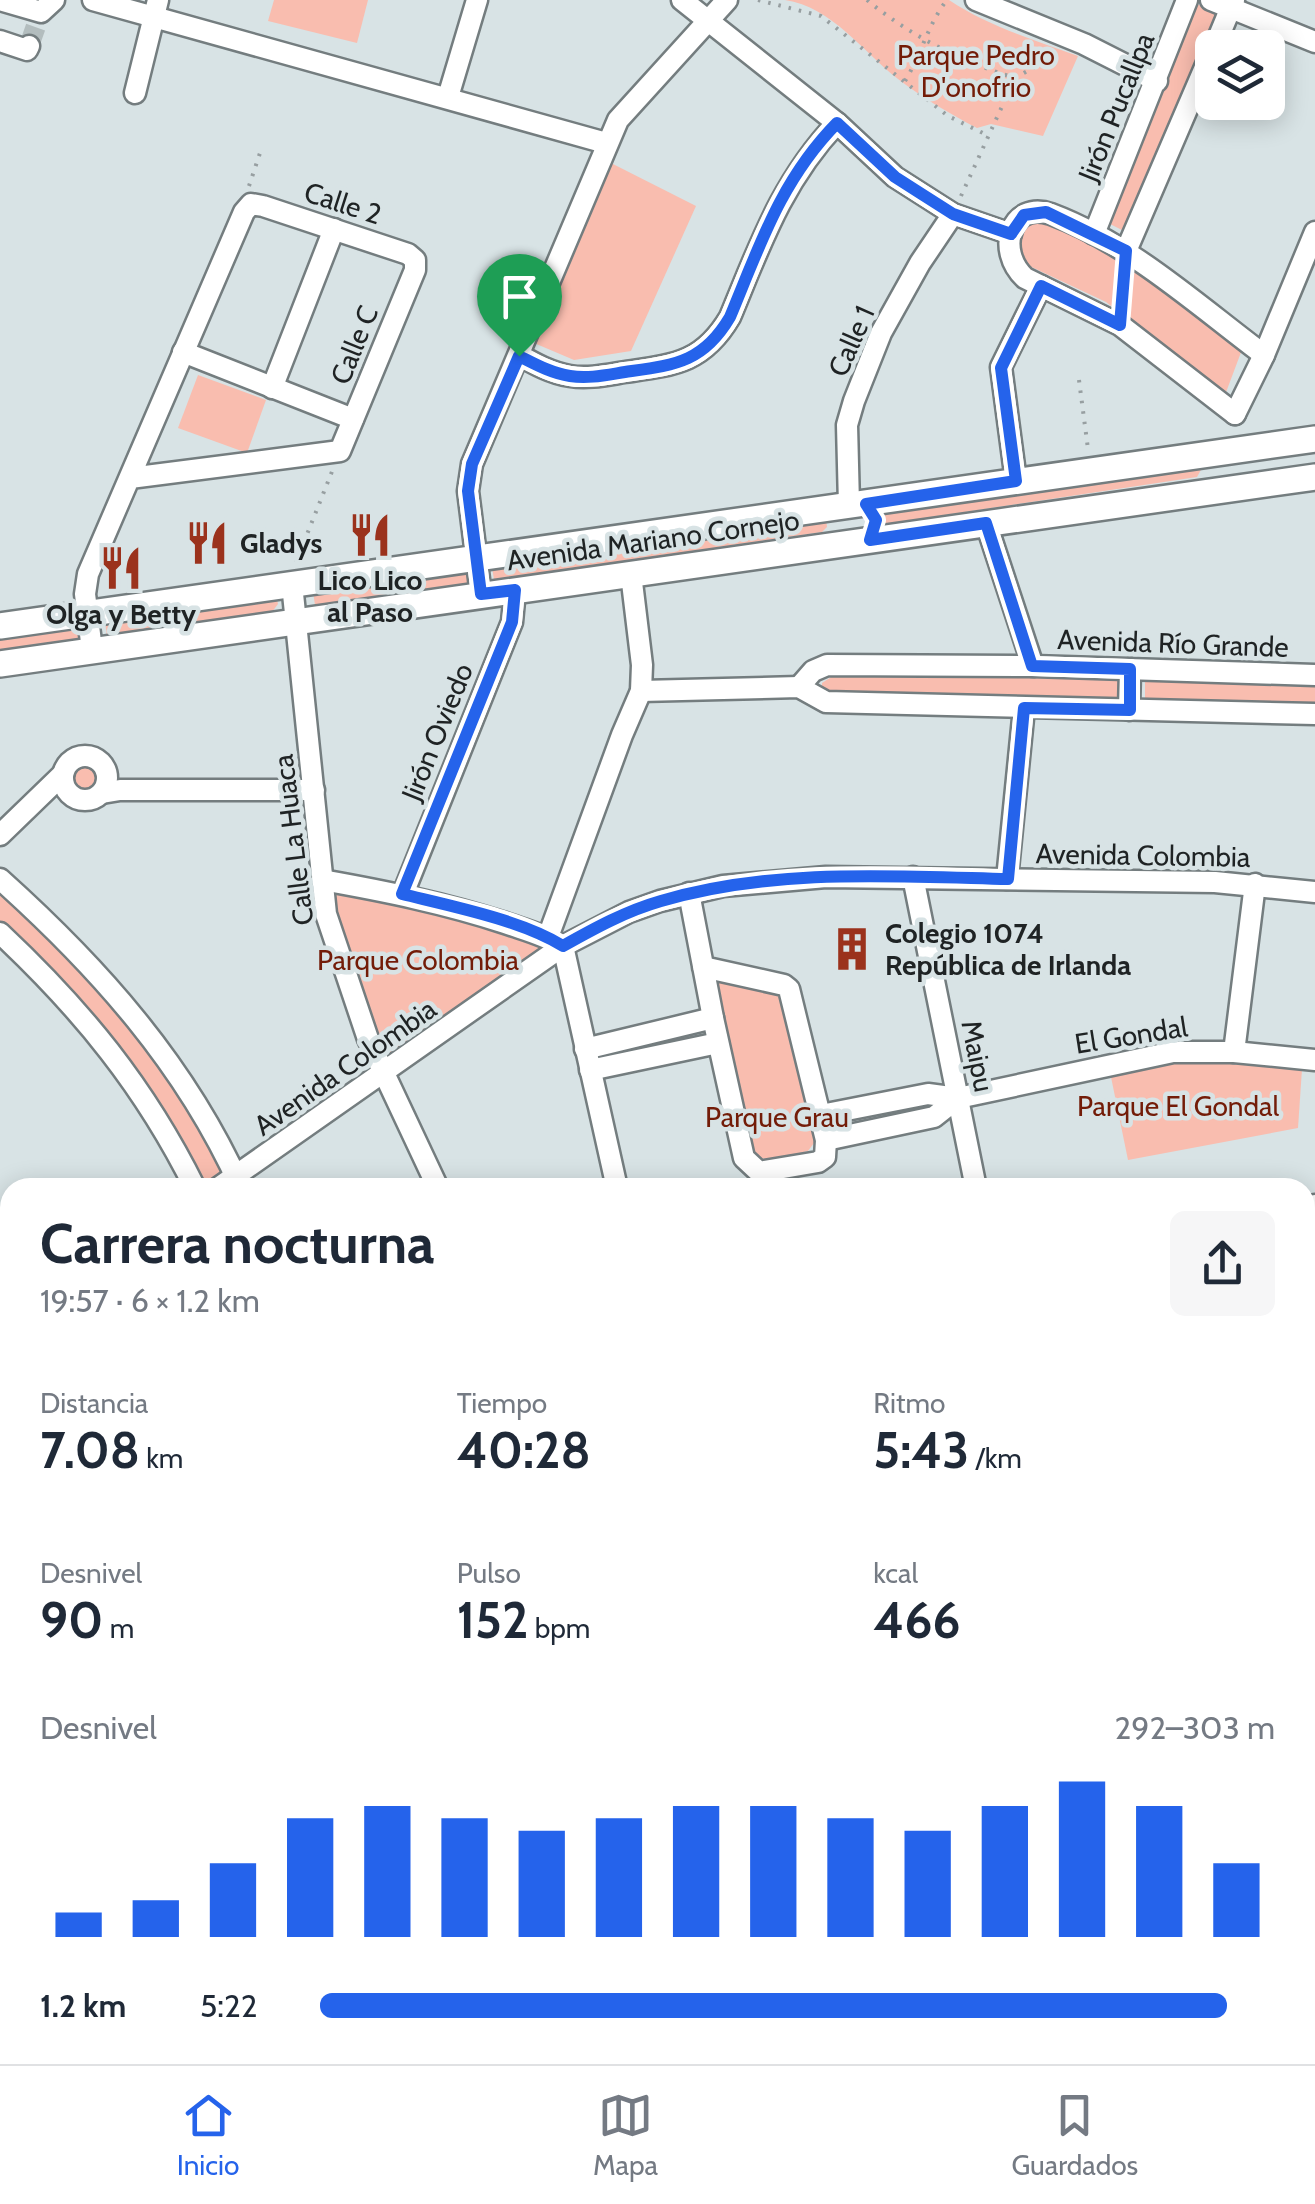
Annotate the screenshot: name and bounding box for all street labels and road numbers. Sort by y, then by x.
street label: Jirón Pucallpa [1070,27,1161,187]
street label: Calle 2 [300,175,386,231]
street label: Calle 1 [821,300,881,382]
street label: Calle C [323,301,385,389]
street label: Avenida Mariano Cornejo [505,503,801,577]
street label: Avenida Río Grande [1057,622,1289,664]
street label: Jirón Oviedo [394,658,480,807]
street label: Calle La Huaca [266,752,320,927]
street label: Avenida Colombia [1035,836,1251,874]
street label: Avenida Colombia [247,991,443,1142]
street label: El Gondal [1072,1009,1190,1061]
street label: Maipu [954,1017,1002,1095]

